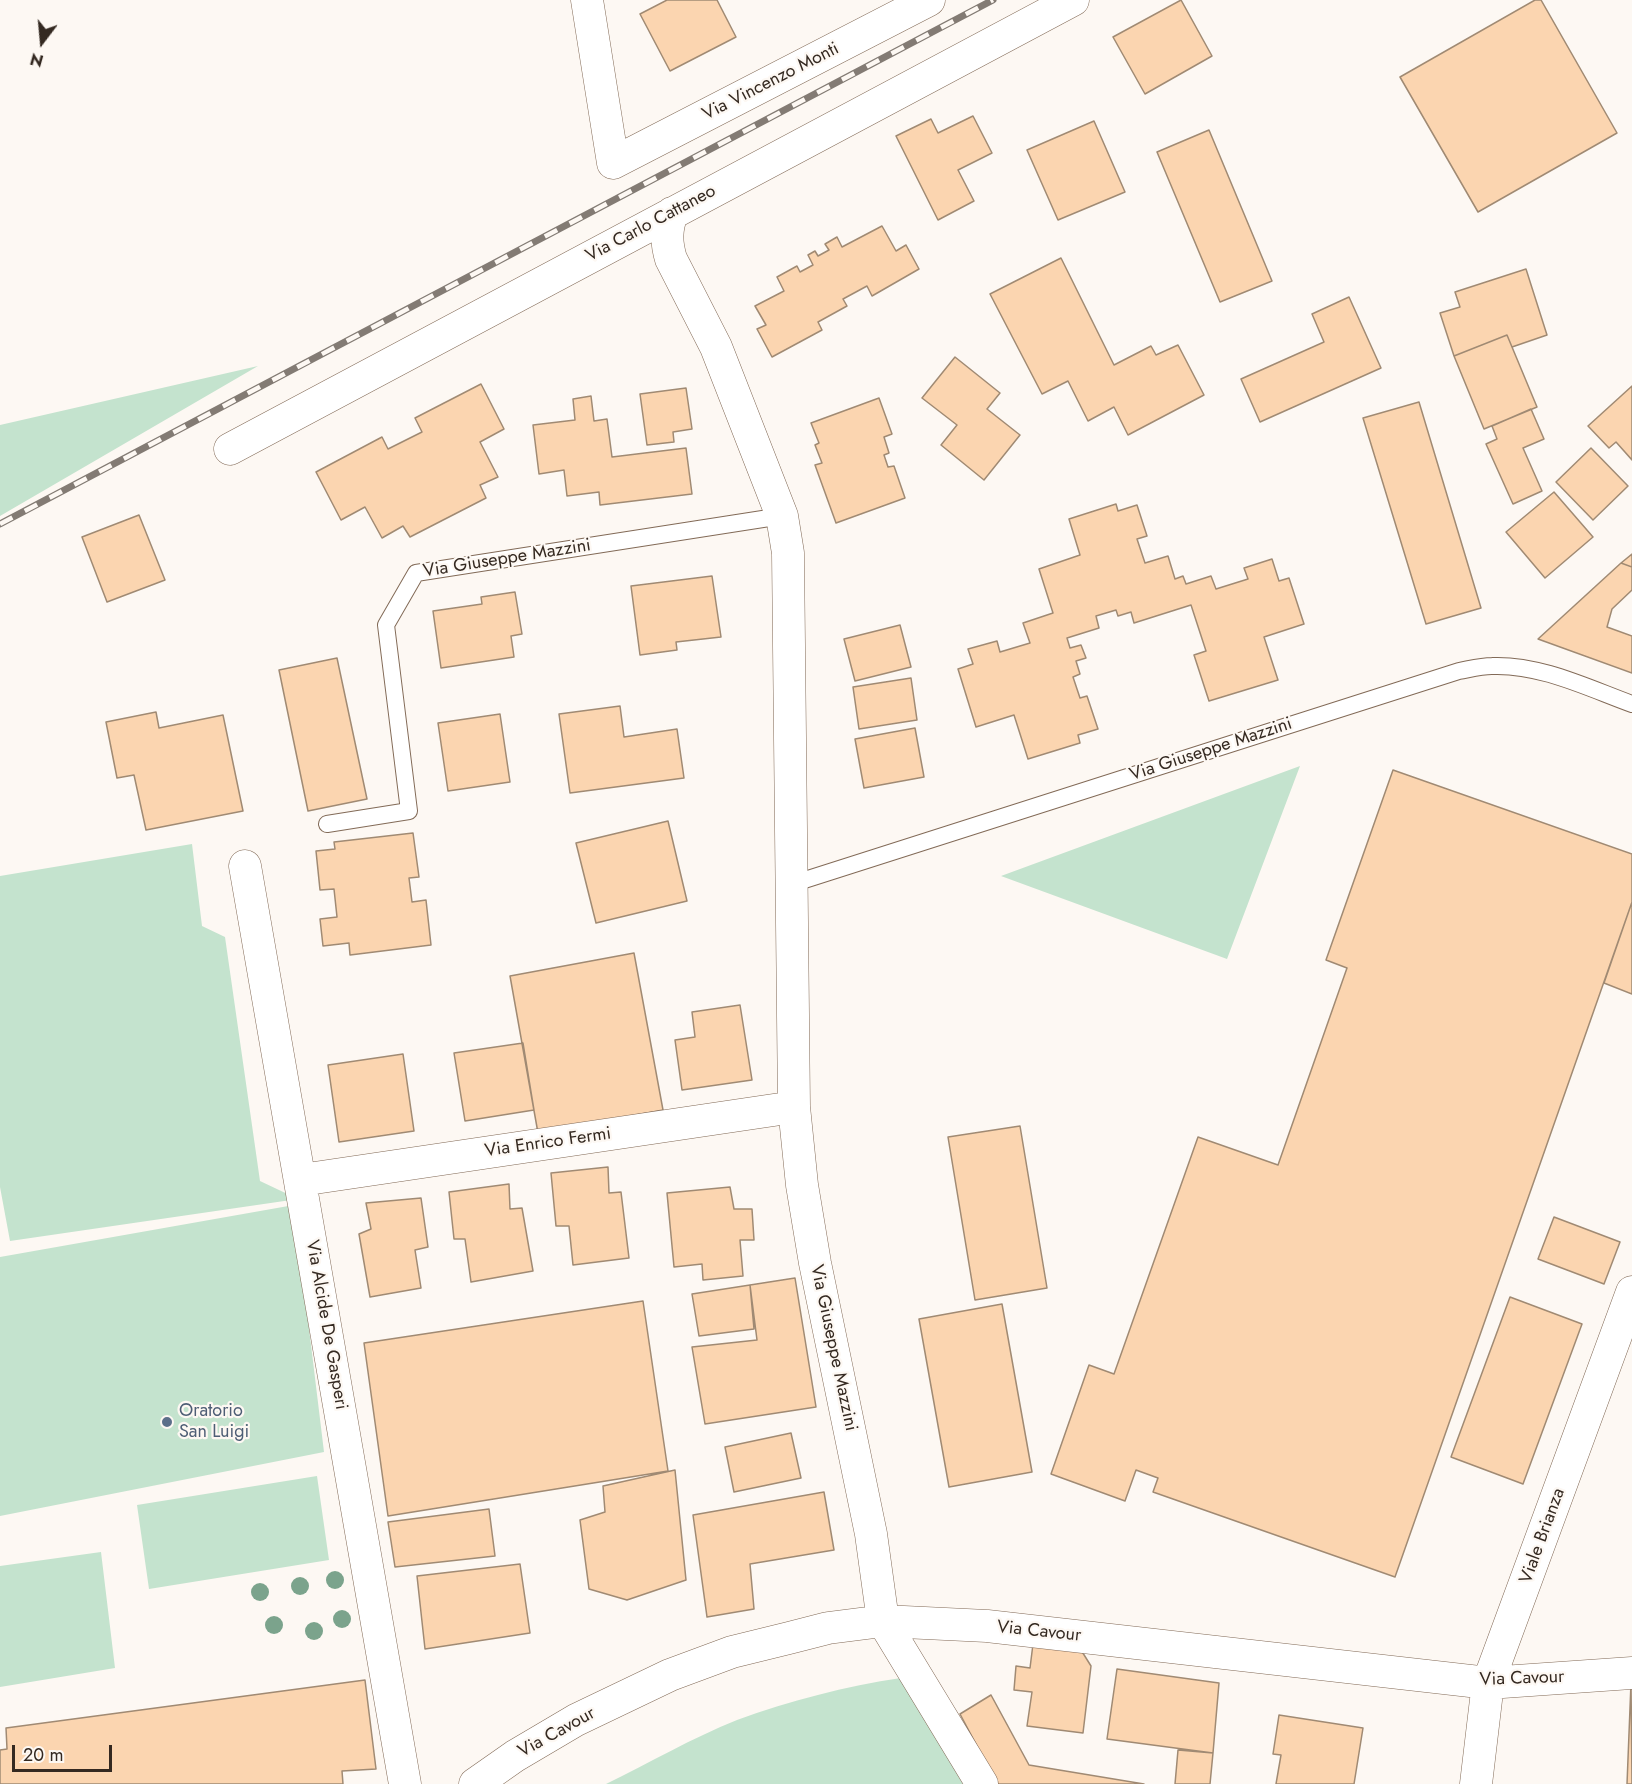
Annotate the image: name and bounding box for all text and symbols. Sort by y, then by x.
north arrow [12,12,72,72]
street label: Via Vincenzo Monti [699,38,843,126]
text: N [28,47,46,73]
street label: Via Carlo Cattaneo [582,181,720,267]
street label: Via Giuseppe Mazzini [422,535,592,583]
street label: Via Giuseppe Mazzini [1127,714,1295,786]
street label: Via Enrico Fermi [483,1123,613,1163]
street label: Via Alcide De Gasperi [300,1238,352,1412]
street label: Via Giuseppe Mazzini [805,1263,861,1433]
place label: Oratorio San Luigi [179,1401,249,1444]
marker: Oratorio San Luigi [160,1415,174,1429]
street label: Viale Brianza [1516,1485,1570,1587]
street label: Via Cavour [996,1617,1082,1647]
street label: Via Cavour [1479,1667,1565,1691]
street label: Via Cavour [515,1703,599,1763]
scale bar [15,1733,116,1771]
text: 20 m [23,1742,63,1768]

